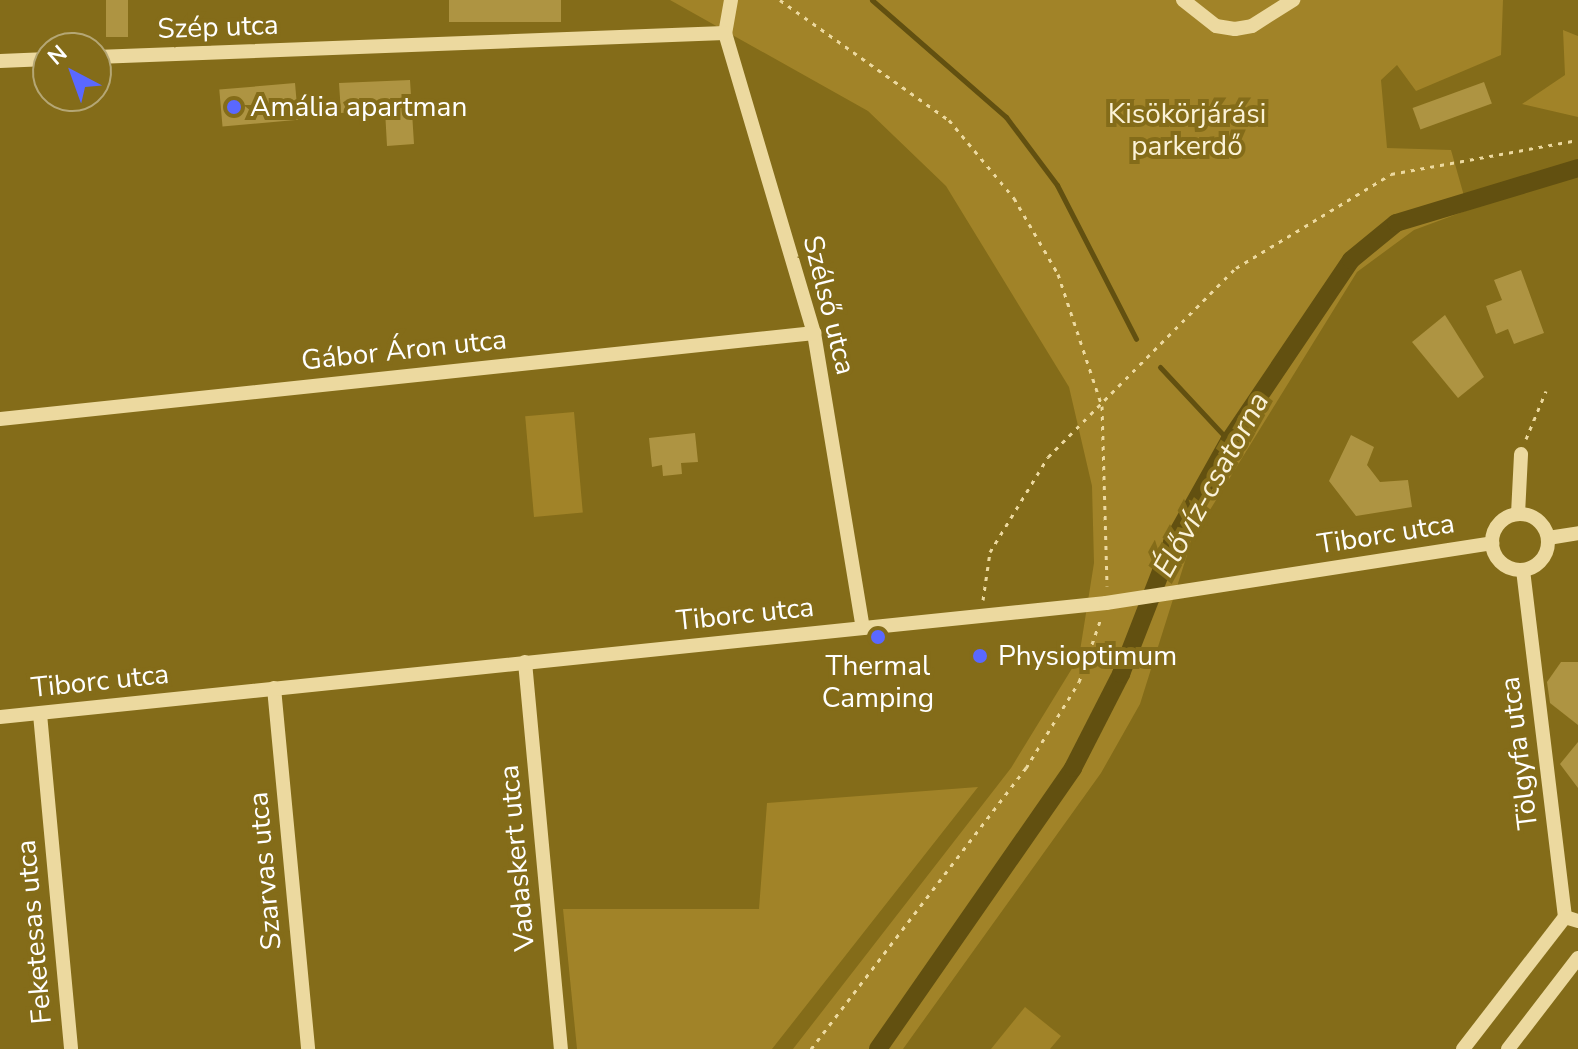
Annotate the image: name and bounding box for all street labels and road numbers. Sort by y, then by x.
street label: Szép utca [157,8,279,46]
street label: Szélső utca [795,232,863,378]
street label: Gábor Áron utca [300,323,508,377]
street label: Tiborc utca [1315,507,1457,561]
street label: Tiborc utca [674,590,816,638]
street label: Tiborc utca [29,657,171,705]
street label: Tölgyfa utca [1493,675,1545,831]
street label: Vadaskert utca [492,764,542,952]
street label: Szarvas utca [241,791,289,951]
street label: Feketesas utca [9,838,59,1026]

